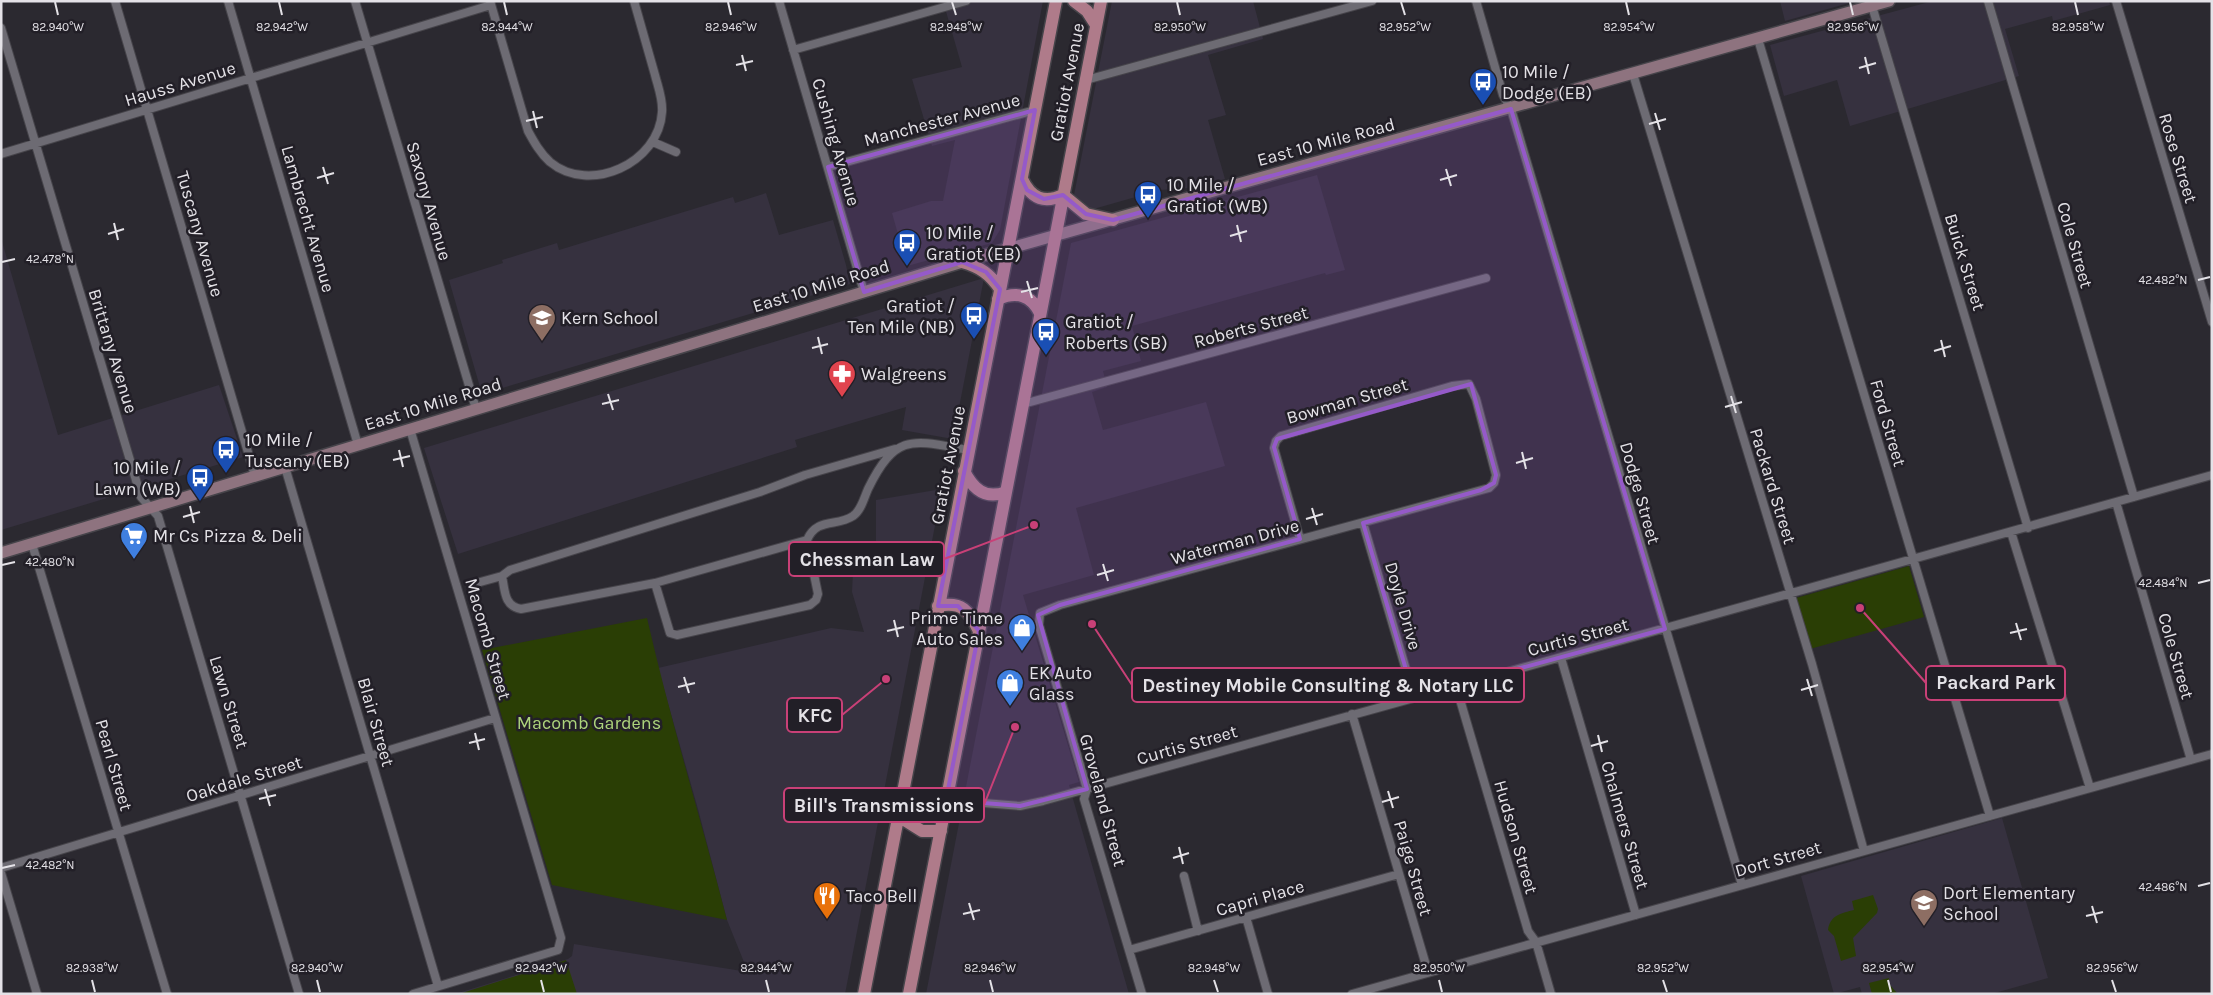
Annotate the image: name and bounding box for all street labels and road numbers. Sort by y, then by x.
street label: Gratiot Avenue [1045,21,1089,143]
street label: Hauss Avenue [122,57,238,111]
street label: Cushing Avenue [807,75,865,209]
street label: Manchester Avenue [861,89,1023,151]
street label: Rose Street [2154,110,2202,206]
street label: East 10 Mile Road [1255,113,1397,171]
street label: Saxony Avenue [402,139,456,263]
street label: Lambrecht Avenue [276,143,340,295]
street label: Tuscany Avenue [171,168,229,300]
street label: Cole Street [2052,199,2098,291]
street label: Buick Street [1940,211,1990,314]
street label: East 10 Mile Road [750,255,892,317]
street label: Brittany Avenue [84,286,142,416]
street label: Roberts Street [1192,301,1311,353]
street label: East 10 Mile Road [362,373,504,435]
street label: Bowman Street [1284,373,1411,429]
street label: Ford Street [1865,377,1911,469]
street label: Gratiot Avenue [926,404,970,526]
street label: Packard Street [1745,425,1801,547]
street label: Dodge Street [1615,439,1665,547]
street label: Waterman Drive [1168,514,1302,570]
street label: Doyle Drive [1380,559,1426,653]
street label: Macomb Street [460,576,516,703]
street label: Cole Street [2153,610,2199,702]
street label: Curtis Street [1525,613,1631,661]
street label: Lawn Street [204,653,254,751]
street label: Blair Street [353,675,399,769]
street label: Pearl Street [90,717,138,814]
street label: Curtis Street [1134,720,1240,770]
street label: Groveland Street [1075,731,1131,869]
street label: Oakdale Street [183,751,305,807]
street label: Chalmers Street [1596,758,1654,892]
street label: Hudson Street [1489,778,1543,897]
street label: Paige Street [1389,818,1437,919]
street label: Dort Street [1732,836,1824,882]
street label: Capri Place [1213,875,1307,921]

